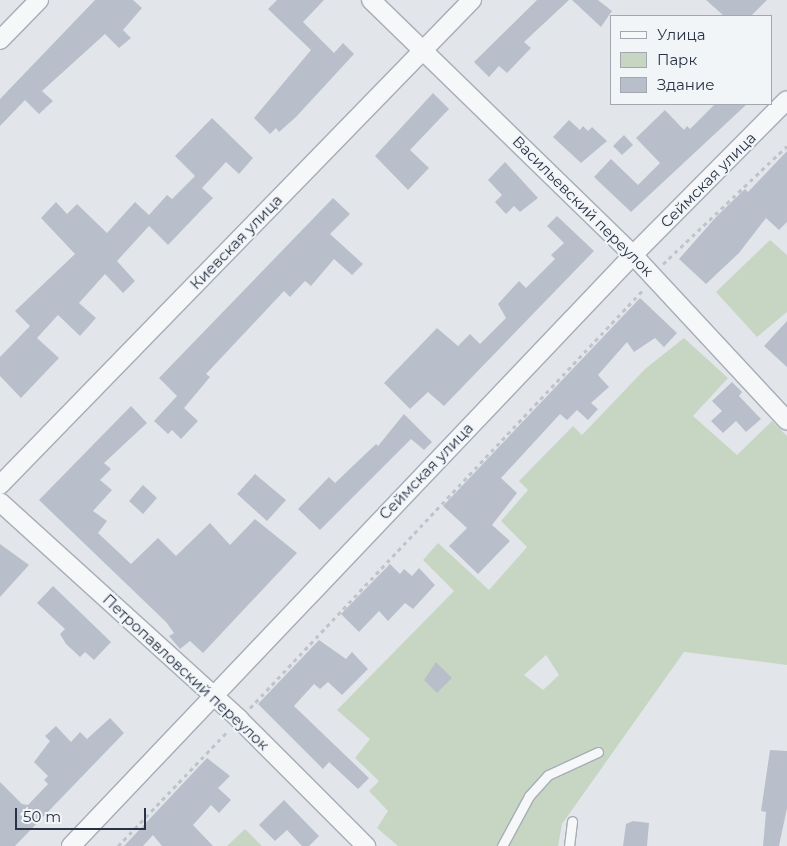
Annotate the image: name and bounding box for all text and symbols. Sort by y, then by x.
legend [610,15,772,105]
text: Улица [657,25,705,44]
text: Парк [657,50,697,69]
text: Здание [657,75,715,94]
street label: Сеймская улица [657,129,759,231]
street label: Васильевский переулок [509,132,657,280]
street label: Киевская улица [186,191,286,293]
street label: Сеймская улица [375,419,477,523]
street label: Петропавловский переулок [99,590,273,754]
scale bar [18,798,149,830]
text: 50 m [23,807,61,826]

